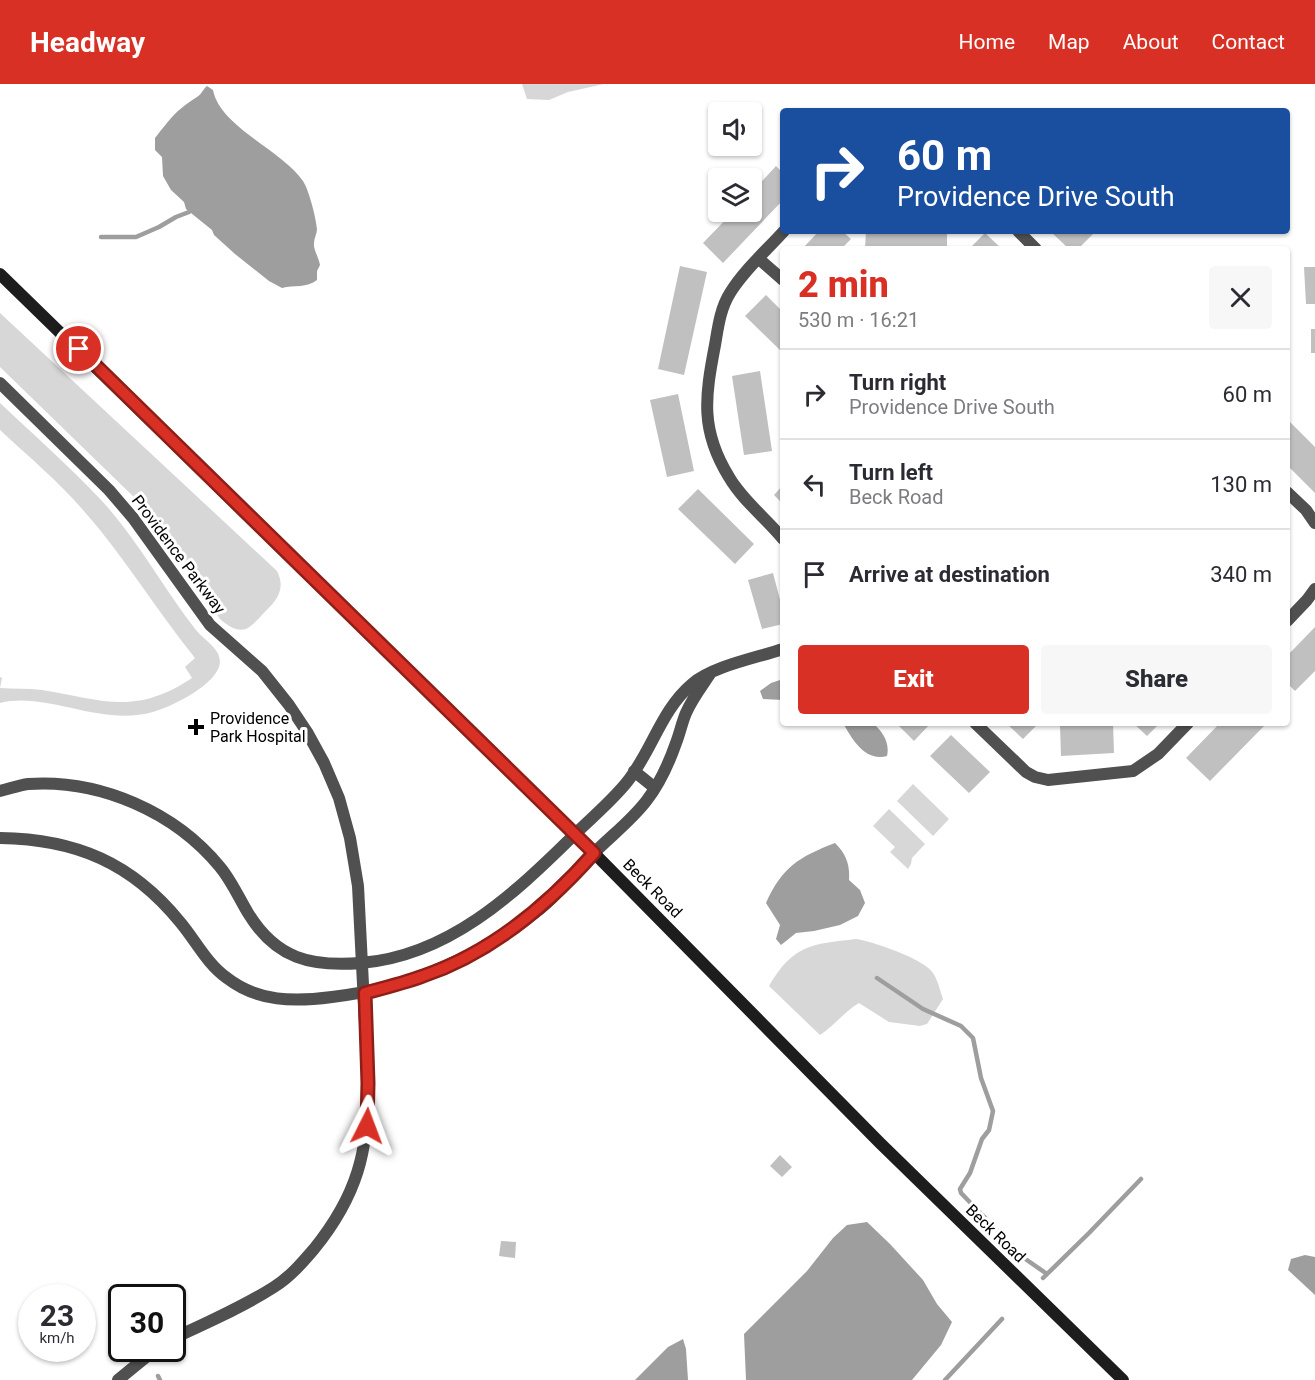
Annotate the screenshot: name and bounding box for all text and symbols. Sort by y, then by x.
text: Headway [30,26,145,59]
text: Home [959,30,1015,54]
text: Map [1048,30,1090,54]
text: About [1123,30,1179,54]
text: Contact [1212,30,1285,54]
map controls [708,102,762,222]
button: sound [708,102,762,156]
text: 60 m [897,131,992,180]
icon: right [798,132,876,210]
button: layers [708,168,762,222]
text: Providence Drive South [897,181,1175,213]
text: 2 min [798,264,889,306]
button: close [1209,266,1272,329]
text: 530 m · 16:21 [798,308,919,332]
pin [53,323,104,374]
icon: arrive [62,332,95,365]
text: Turn right [849,370,946,395]
icon: right [798,378,831,411]
text: 60 m [1223,382,1272,407]
text: Providence Drive South [849,395,1055,419]
text: Turn left [849,460,933,485]
icon: left [798,468,831,501]
text: 130 m [1210,472,1272,497]
text: Beck Road [849,485,944,509]
street label: Providence Parkway [128,491,230,618]
icon: arrive [798,558,831,591]
text: Arrive at destination [849,562,1050,587]
text: 340 m [1210,562,1272,587]
button: Exit [798,645,1029,714]
button: Share [1041,645,1272,714]
place label: Providence Park Hospital [210,709,306,746]
marker: Providence Park Hospital [187,718,205,736]
street label: Beck Road [619,855,686,922]
position arrow [335,1094,399,1158]
street label: Beck Road [962,1200,1029,1266]
speed limit sign: 30 [108,1284,186,1362]
text: 23 [40,1298,74,1333]
text: km/h [39,1329,75,1347]

